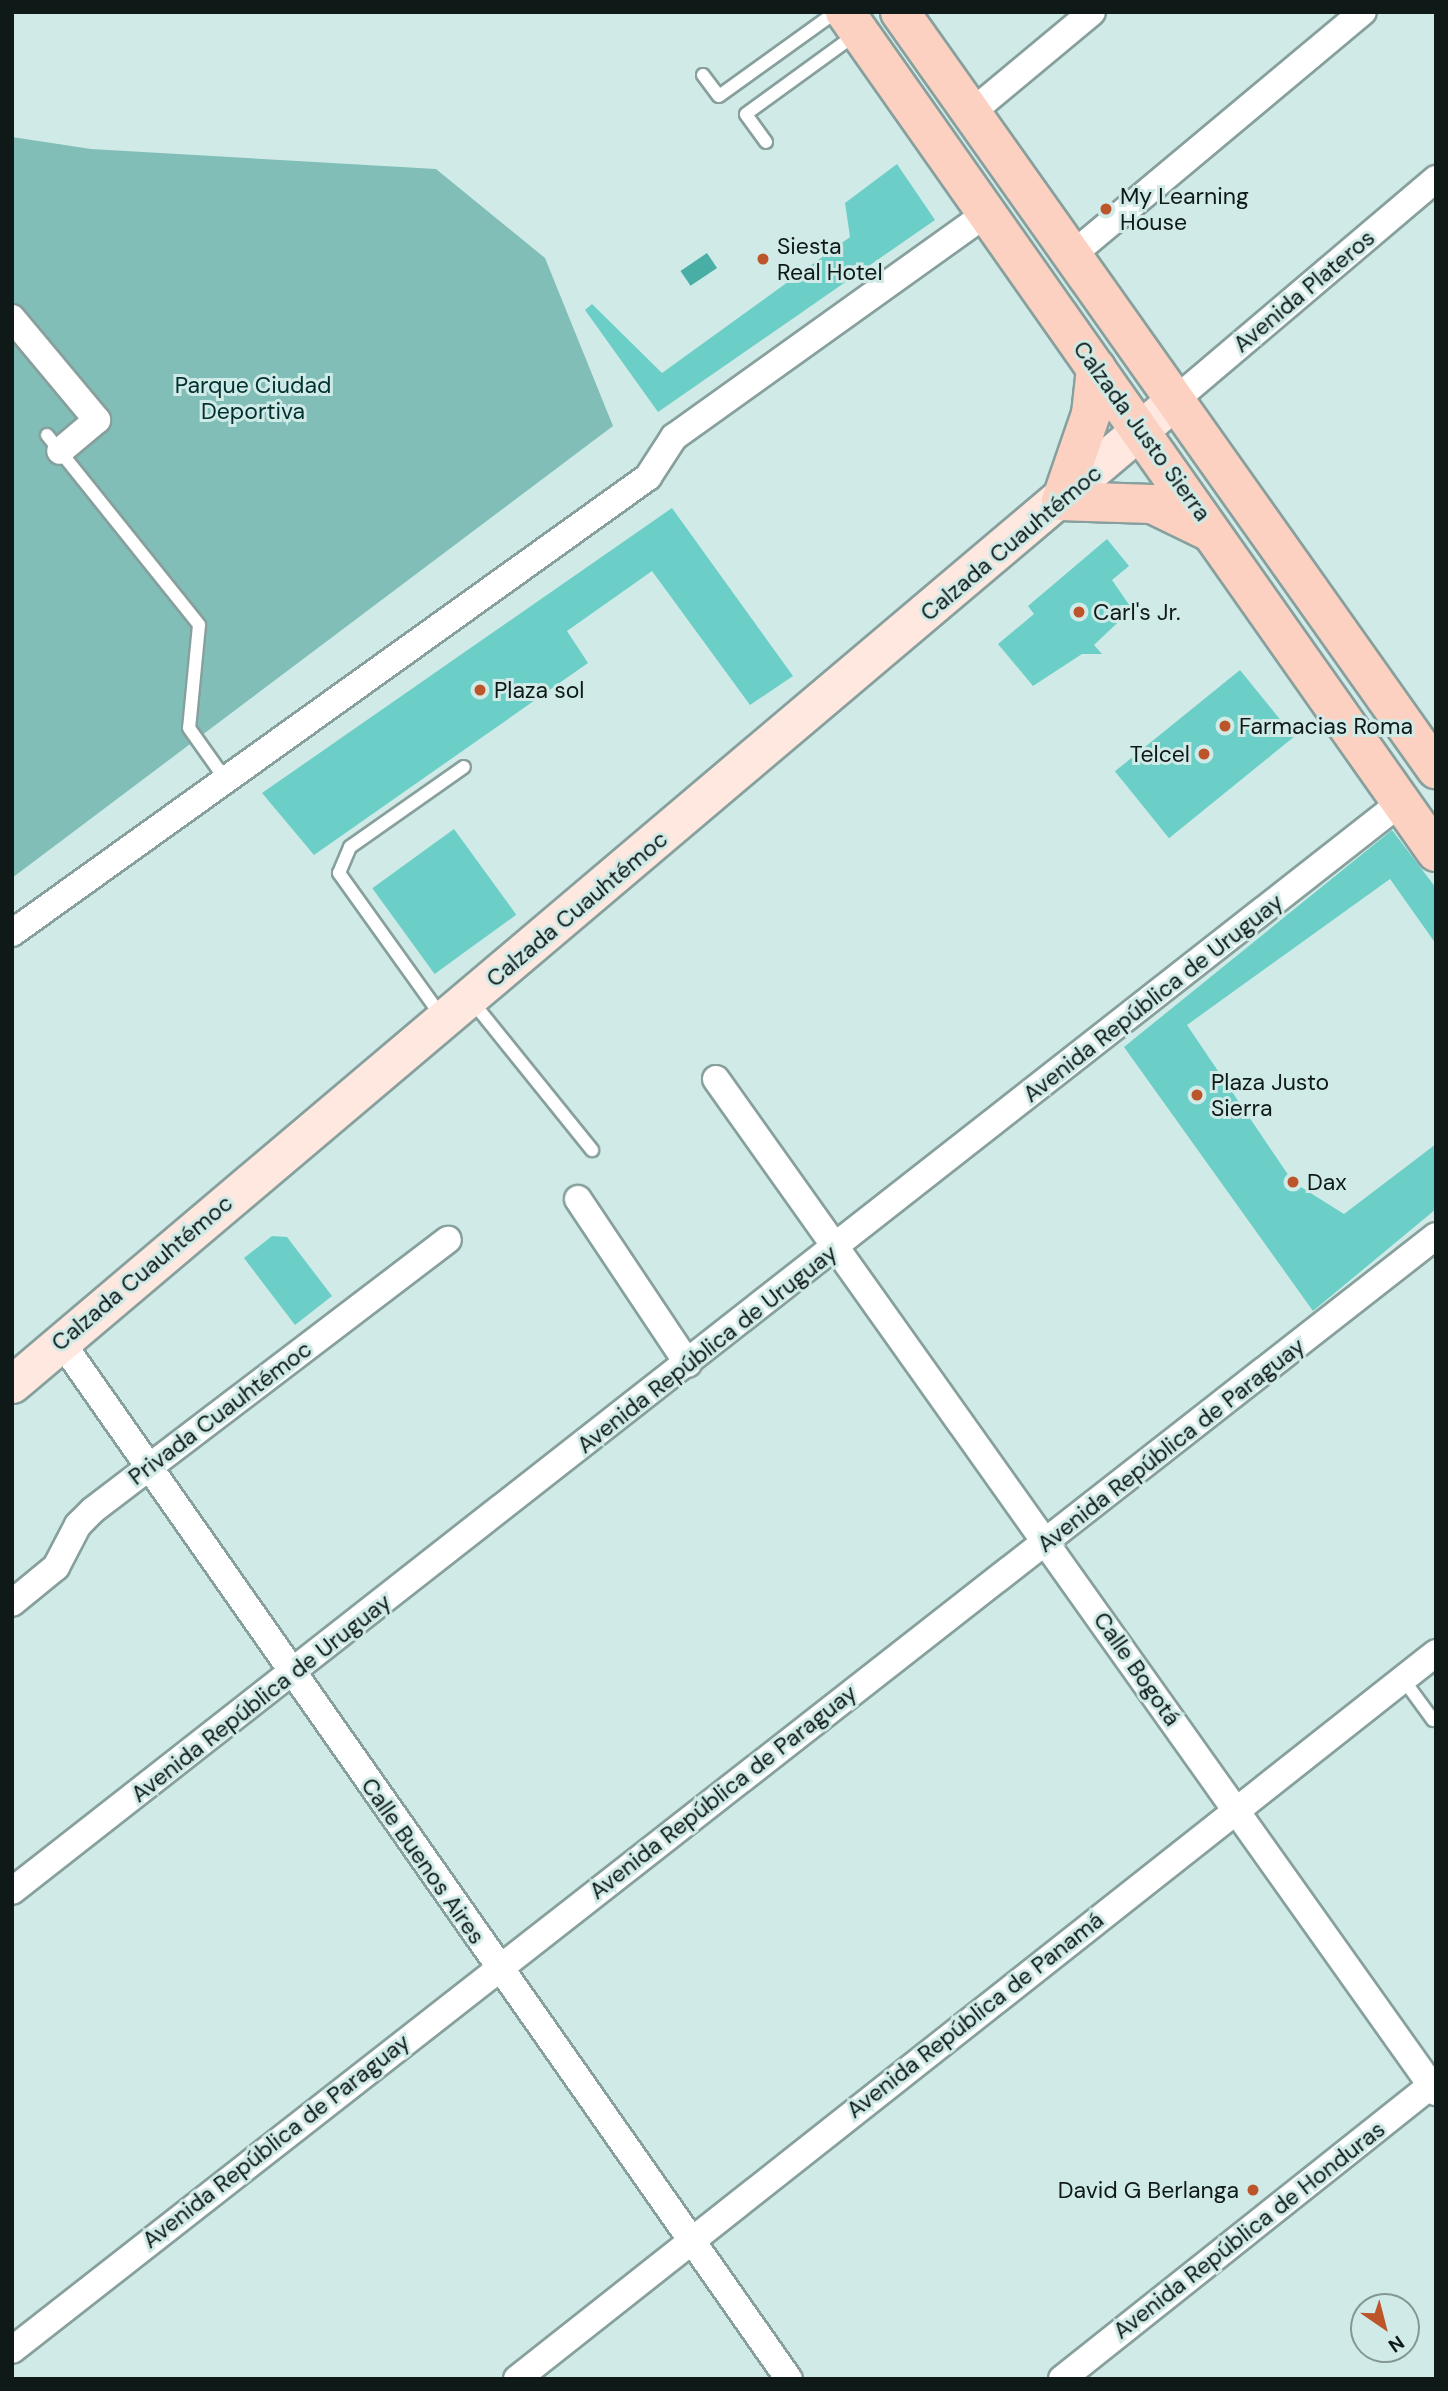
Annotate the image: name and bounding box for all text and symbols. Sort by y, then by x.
place label: My Learning House [1120,182,1249,236]
marker: My Learning House [1098,201,1114,217]
street label: Avenida Plateros [1228,224,1380,358]
place label: Siesta Real Hotel [777,232,883,286]
marker: Siesta Real Hotel [755,251,771,267]
street label: Calzada Justo Sierra [1067,336,1217,526]
park label: Parque Ciudad Deportiva [175,371,331,425]
street label: Calzada Cuauhtémoc [915,459,1107,627]
place label: Carl's Jr. [1093,598,1181,626]
marker: Carl's Jr. [1071,604,1087,620]
place label: Plaza sol [494,676,584,704]
marker: Plaza sol [472,682,488,698]
place label: Farmacias Roma [1239,712,1413,740]
marker: Farmacias Roma [1217,718,1233,734]
place label: Telcel [1130,740,1190,768]
marker: Telcel [1196,746,1212,762]
street label: Calzada Cuauhtémoc [481,825,673,993]
street label: Avenida República de Uruguay [1018,888,1288,1108]
place label: Plaza Justo Sierra [1211,1068,1329,1122]
marker: Plaza Justo Sierra [1189,1087,1205,1103]
place label: Dax [1307,1168,1347,1196]
marker: Dax [1285,1174,1301,1190]
street label: Calzada Cuauhtémoc [46,1189,238,1357]
street label: Avenida República de Uruguay [572,1239,842,1459]
street label: Avenida República de Paraguay [1032,1332,1310,1558]
street label: Privada Cuauhtémoc [123,1335,317,1491]
street label: Avenida República de Uruguay [126,1588,396,1808]
street label: Calle Bogotá [1088,1607,1186,1731]
street label: Avenida República de Paraguay [584,1679,862,1905]
street label: Calle Buenos Aires [355,1773,491,1949]
street label: Avenida República de Panamá [841,1906,1109,2124]
street label: Avenida República de Paraguay [137,2028,415,2254]
street label: Avenida República de Honduras [1108,2115,1390,2345]
place label: David G Berlanga [1058,2176,1239,2204]
marker: David G Berlanga [1245,2182,1261,2198]
north arrow [1350,2293,1420,2363]
text: N [1383,2330,1409,2358]

